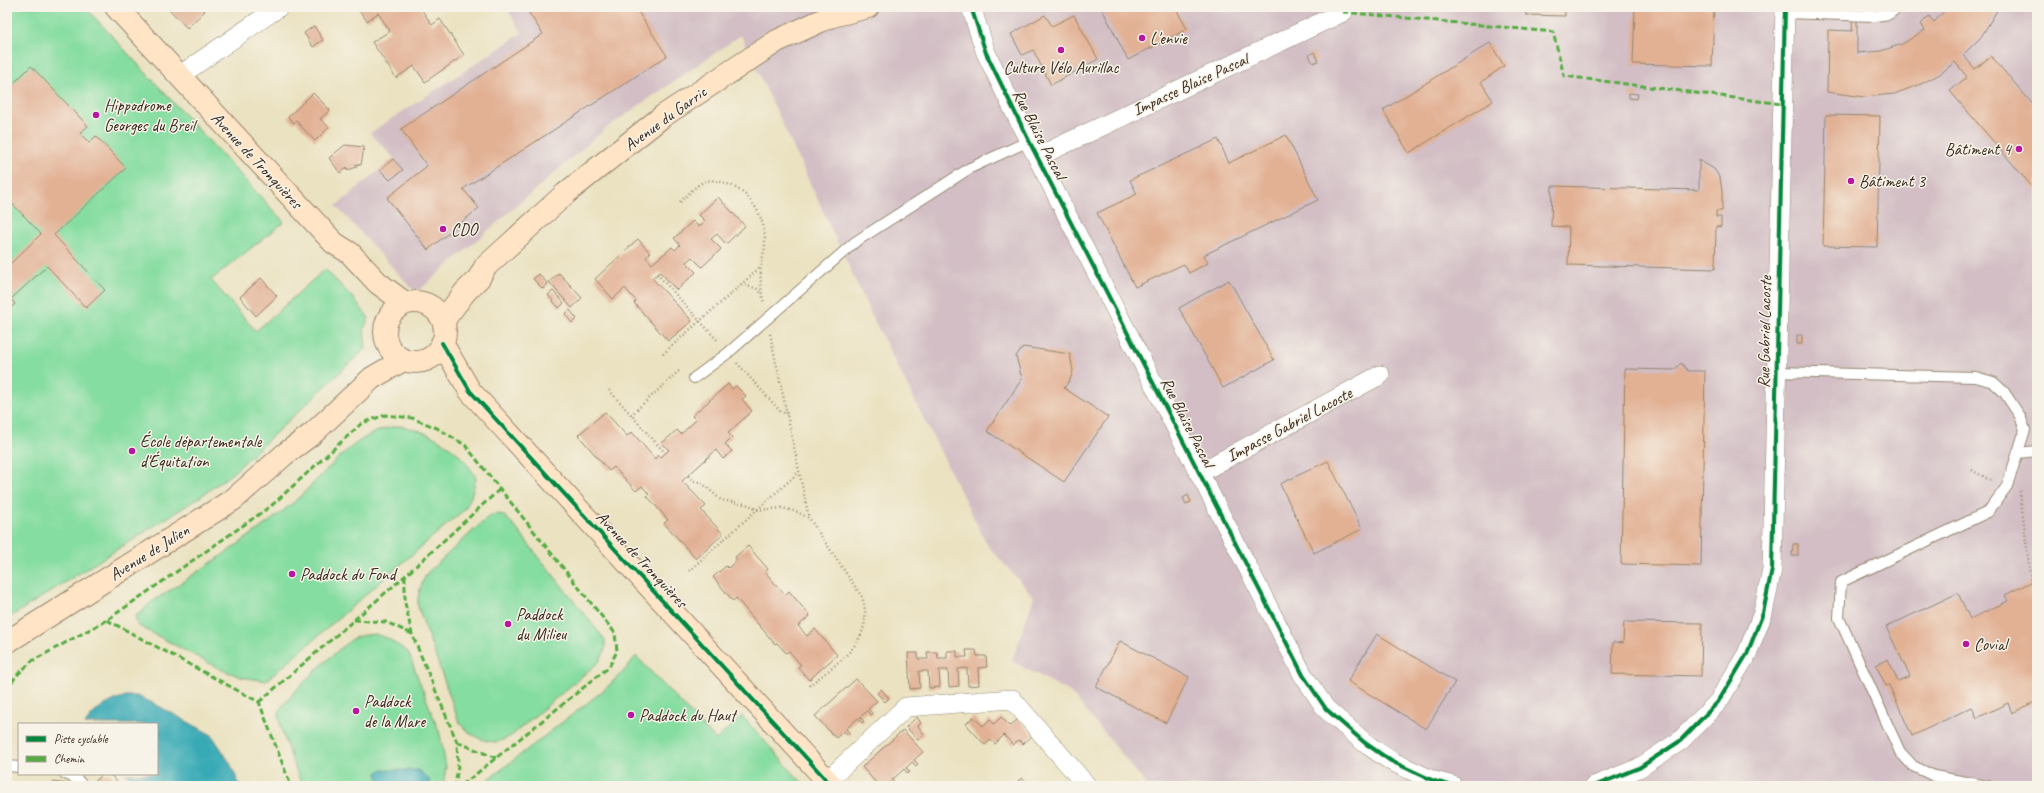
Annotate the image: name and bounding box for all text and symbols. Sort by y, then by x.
place label: L'envie [1150,28,1188,49]
marker: L'envie [1137,33,1147,43]
marker: Culture Vélo Aurillac [1056,45,1066,55]
street label: Impasse Blaise Pascal [1129,47,1254,120]
place label: Culture Vélo Aurillac [1004,57,1120,78]
street label: Avenue du Garric [620,81,711,155]
street label: Rue Blaise Pascal [1008,86,1073,185]
place label: Hippodrome Georges du Breil [104,95,198,136]
street label: Avenue de Tronquières [206,108,308,214]
marker: Hippodrome Georges du Breil [91,110,101,120]
place label: Bâtiment 4 [1945,139,2013,160]
marker: Bâtiment 4 [2014,144,2024,154]
place label: Bâtiment 3 [1859,171,1926,192]
marker: Bâtiment 3 [1846,176,1856,186]
place label: CDO [451,219,480,240]
marker: CDO [438,224,448,234]
street label: Rue Gabriel Lacoste [1753,274,1776,388]
street label: Rue Blaise Pascal [1156,374,1221,473]
street label: Impasse Gabriel Lacoste [1223,382,1357,466]
place label: École départementale d'Équitation [140,430,263,472]
marker: École départementale d'Équitation [127,446,137,456]
street label: Avenue de Tronquières [591,507,693,613]
street label: Avenue de Julien [105,519,193,585]
place label: Paddock du Fond [300,564,398,585]
marker: Paddock du Fond [287,569,297,579]
place label: Paddock du Milieu [516,604,568,645]
marker: Paddock du Milieu [503,619,513,629]
place label: Covial [1974,634,2010,655]
marker: Covial [1961,639,1971,649]
place label: Paddock de la Mare [364,691,426,732]
place label: Paddock du Haut [639,705,738,726]
marker: Paddock de la Mare [351,706,361,716]
marker: Paddock du Haut [626,710,636,720]
legend [18,723,158,775]
text: Piste cyclable [54,731,109,747]
text: Chemin [54,751,85,767]

